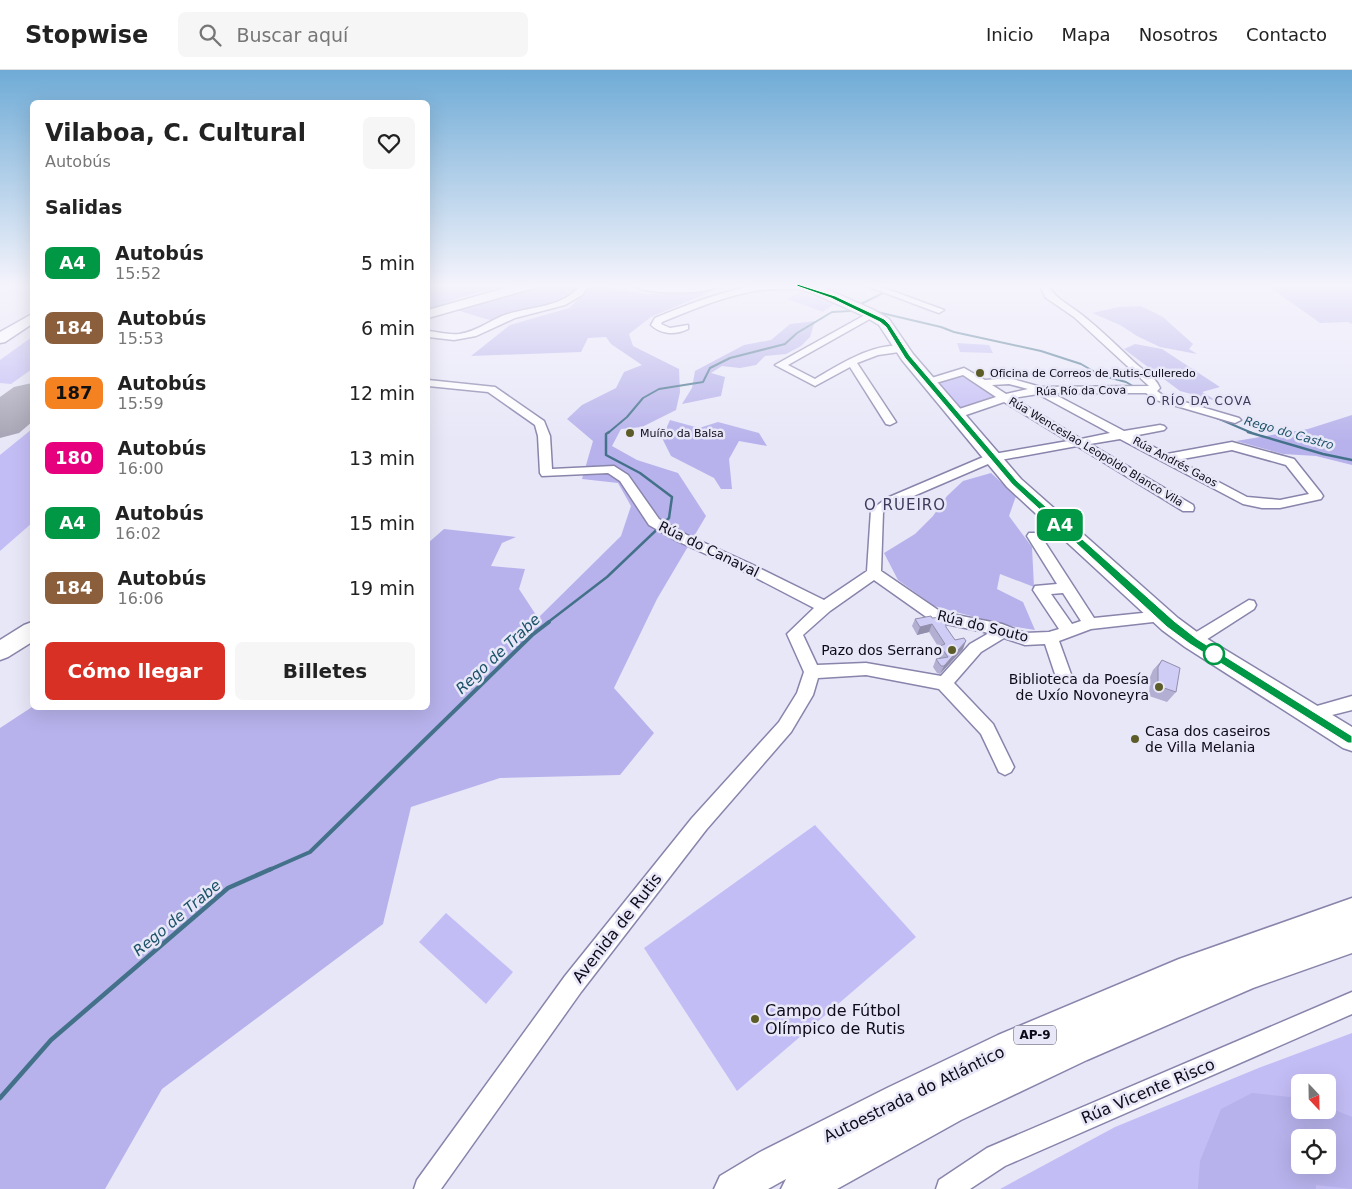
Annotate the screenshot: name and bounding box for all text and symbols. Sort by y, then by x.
search box [178,12,528,57]
text: Stopwise [25,21,148,49]
icon: search [196,21,224,49]
text: Buscar aquí [236,24,348,46]
text: Inicio [986,24,1034,45]
text: Mapa [1062,24,1111,45]
text: Nosotros [1139,24,1218,45]
text: Contacto [1246,24,1327,45]
button: heart [363,117,415,169]
text: Vilaboa, C. Cultural [45,119,306,147]
text: Autobús [45,152,111,171]
text: Salidas [45,196,122,218]
text: Autobús [115,242,204,264]
text: A4 [59,252,86,273]
text: 5 min [361,252,415,274]
text: 15:52 [115,264,161,283]
text: Autobús [118,307,206,329]
text: 184 [55,317,93,338]
text: 6 min [361,317,415,339]
text: 15:53 [118,329,164,348]
marker: Oficina de Correos de Rutis-Culleredo [974,367,986,379]
place label: Oficina de Correos de Rutis-Culleredo [990,367,1196,380]
text: Autobús [118,372,206,394]
text: 187 [55,382,93,403]
text: 12 min [349,382,415,404]
street label: Rúa Río da Cova [1036,384,1126,398]
district label: O RÍO DA COVA [1146,393,1252,408]
text: 15:59 [118,394,164,413]
street label: Rúa Wenceslao Leopoldo Blanco Vila [1006,395,1186,509]
water label: Rego do Castro [1243,414,1335,452]
marker: Muíño da Balsa [624,427,636,439]
place label: Muíño da Balsa [640,427,724,440]
street label: Rúa Andrés Gaos [1131,434,1220,490]
text: Autobús [118,437,206,459]
text: 180 [55,447,93,468]
text: 13 min [349,447,415,469]
text: 16:00 [118,459,164,478]
district label: O RUEIRO [864,496,946,514]
text: Autobús [115,502,204,524]
line badge: A4 [1038,509,1082,541]
text: A4 [59,512,86,533]
text: 15 min [349,512,415,534]
text: A4 [1047,514,1073,535]
street label: Rúa do Canaval [656,518,762,580]
text: 16:02 [115,524,161,543]
text: Autobús [118,567,206,589]
text: 184 [55,577,93,598]
text: 19 min [349,577,415,599]
text: 16:06 [118,589,164,608]
street label: Rúa do Souto [936,607,1030,645]
water label: Rego de Trabe [452,610,544,698]
button: Cómo llegar [45,642,225,700]
button: Billetes [235,642,415,700]
place label: Pazo dos Serrano [821,642,942,658]
unlabelled marker [1203,643,1225,665]
marker: Pazo dos Serrano [946,644,958,656]
place label: Biblioteca da Poesía de Uxío Novoneyra [1009,671,1149,703]
marker: Biblioteca da Poesía de Uxío Novoneyra [1153,681,1165,693]
place label: Casa dos caseiros de Villa Melania [1145,723,1270,755]
marker: Casa dos caseiros de Villa Melania [1129,733,1141,745]
street label: Avenida de Rutis [568,869,666,987]
water label: Rego de Trabe [130,876,224,960]
place label: Campo de Fútbol Olímpico de Rutis [765,1001,905,1038]
marker: Campo de Fútbol Olímpico de Rutis [749,1013,761,1025]
road number: AP-9 [1014,1026,1056,1044]
street label: Autoestrada do Atlántico [821,1042,1007,1146]
street label: Rúa Vicente Risco [1079,1054,1217,1128]
north arrow [1291,1074,1336,1119]
map controls [1291,1074,1336,1174]
button: locate [1291,1129,1336,1174]

